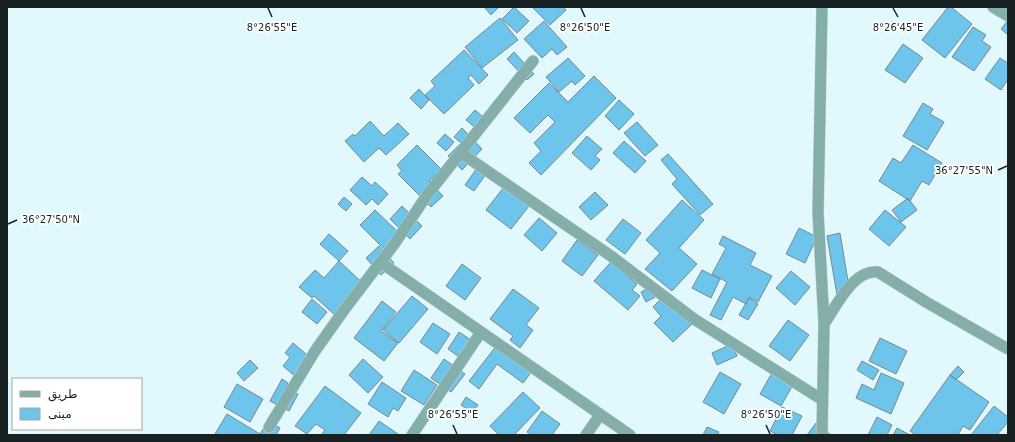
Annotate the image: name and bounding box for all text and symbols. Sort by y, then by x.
text: 8°26'55"E [247,22,297,33]
text: 8°26'50"E [560,22,610,33]
text: 8°26'45"E [873,22,923,33]
text: 36°27'55"N [935,165,993,176]
text: 36°27'50"N [22,214,80,225]
legend [12,378,142,430]
text: طريق [48,387,78,402]
text: مبنى [48,407,72,421]
text: 8°26'55"E [428,409,478,420]
text: 8°26'50"E [741,409,791,420]

